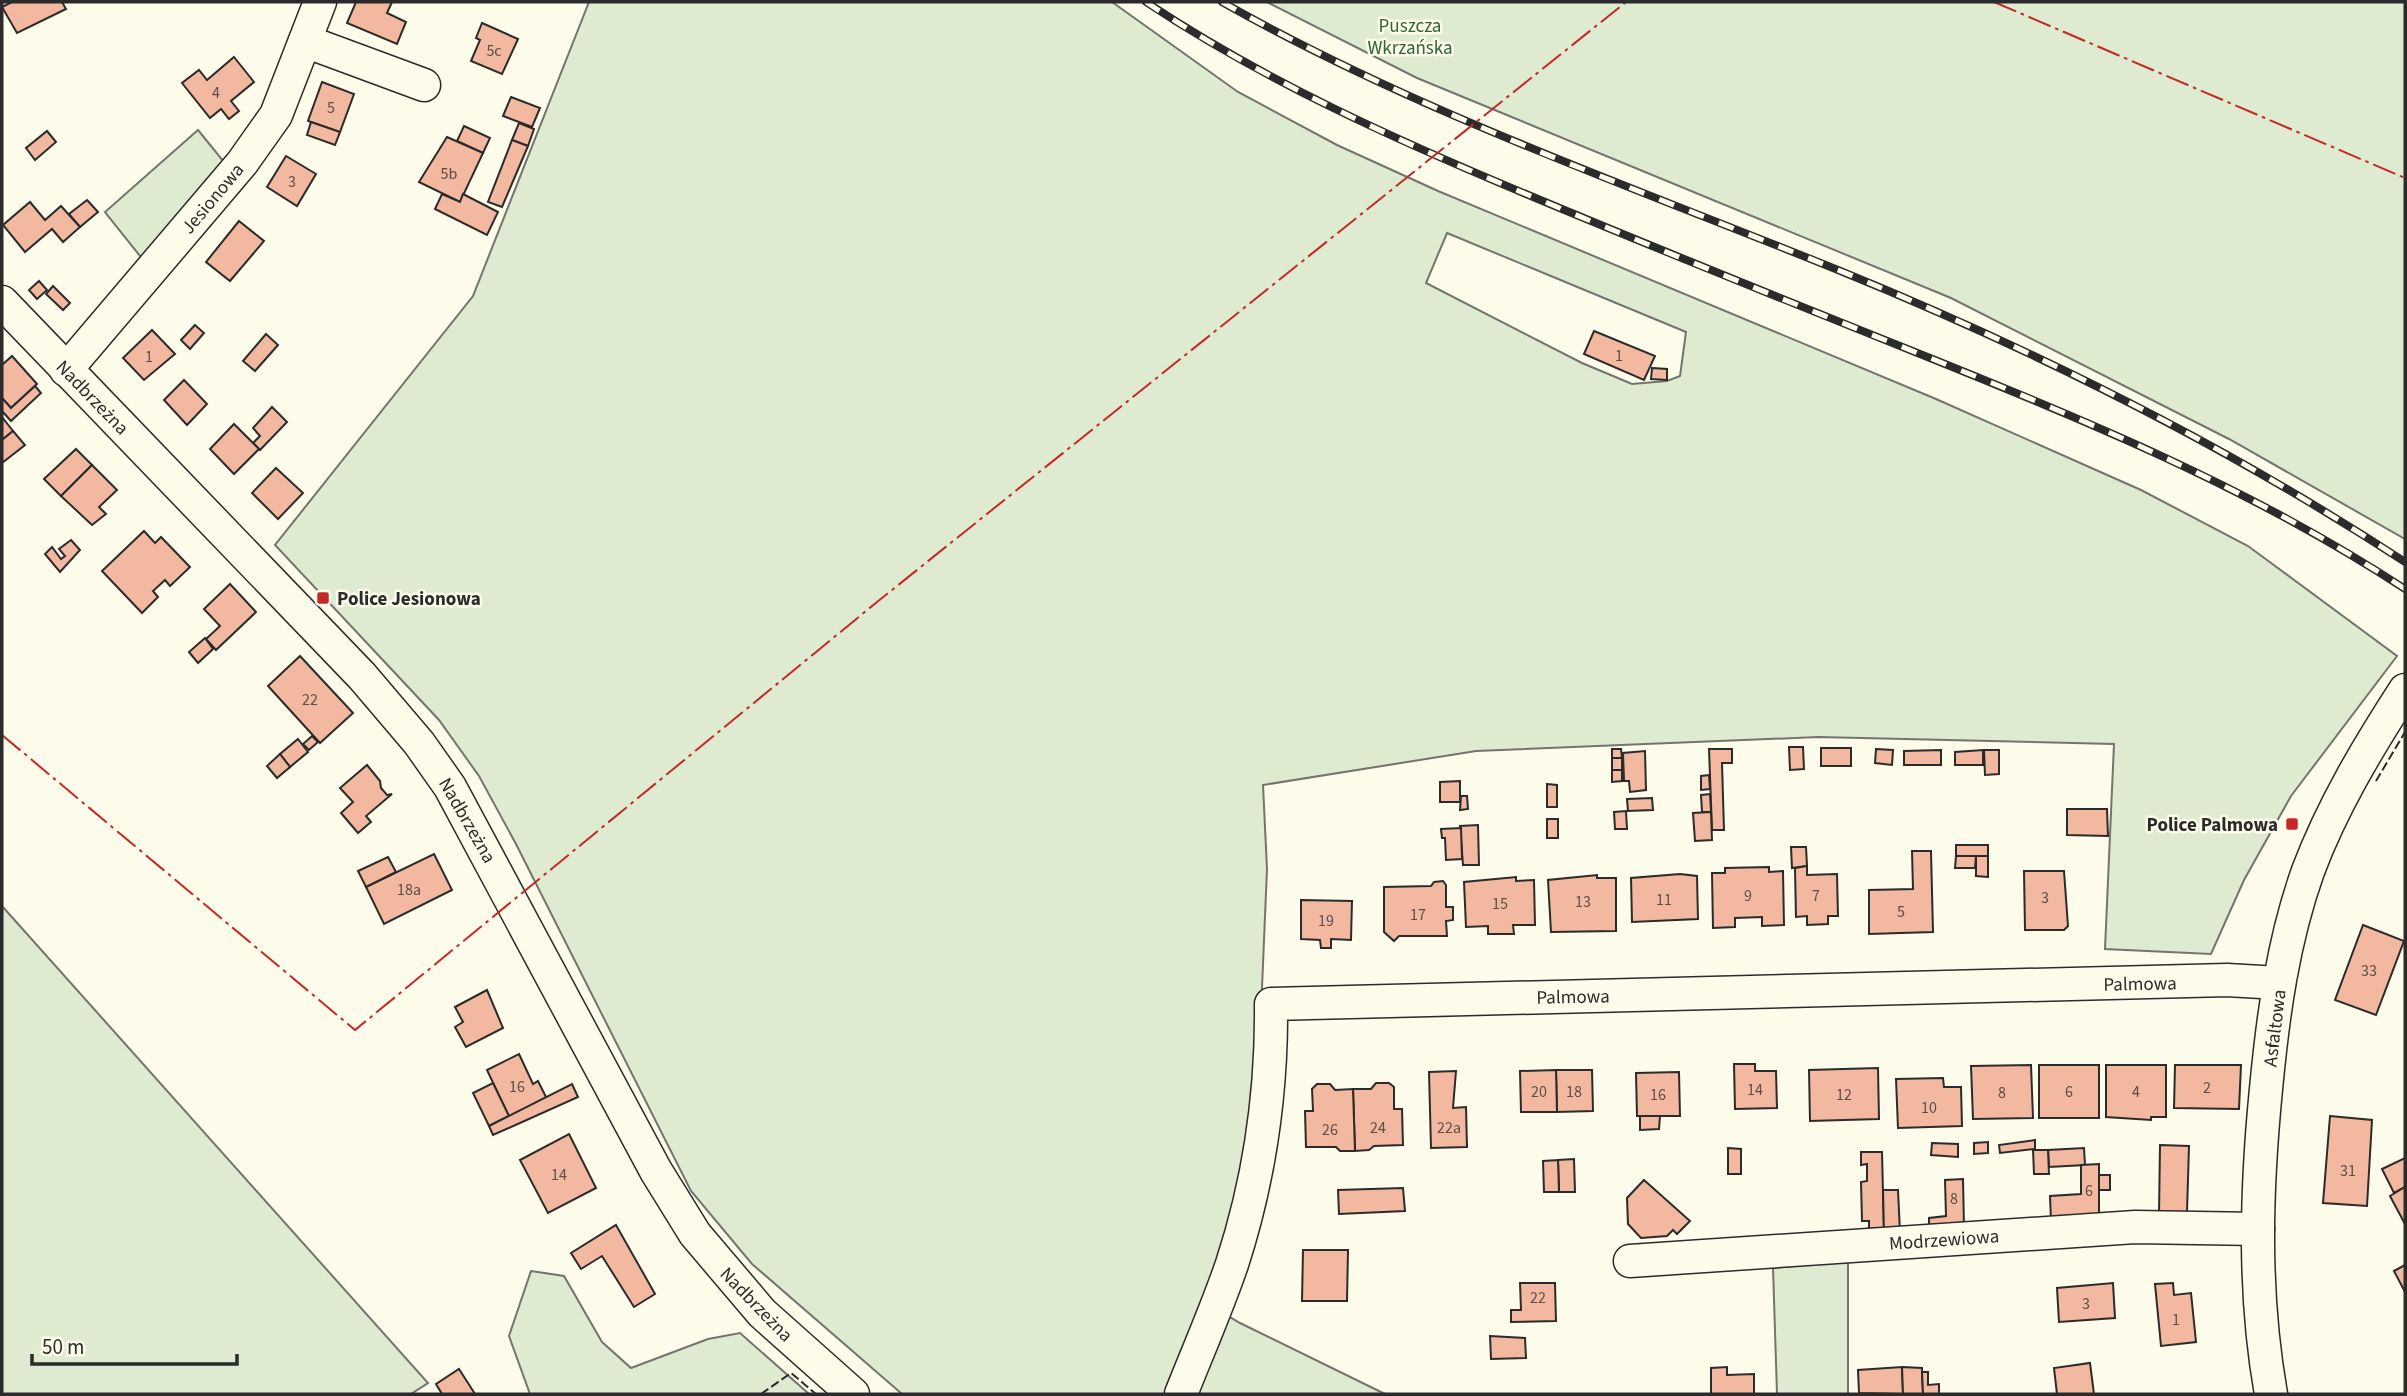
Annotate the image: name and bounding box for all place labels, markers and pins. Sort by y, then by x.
place label: Police Jesionowa [337,586,481,613]
marker: Police Jesionowa [315,590,331,606]
place label: Police Palmowa [2146,812,2278,839]
marker: Police Palmowa [2284,816,2300,832]

